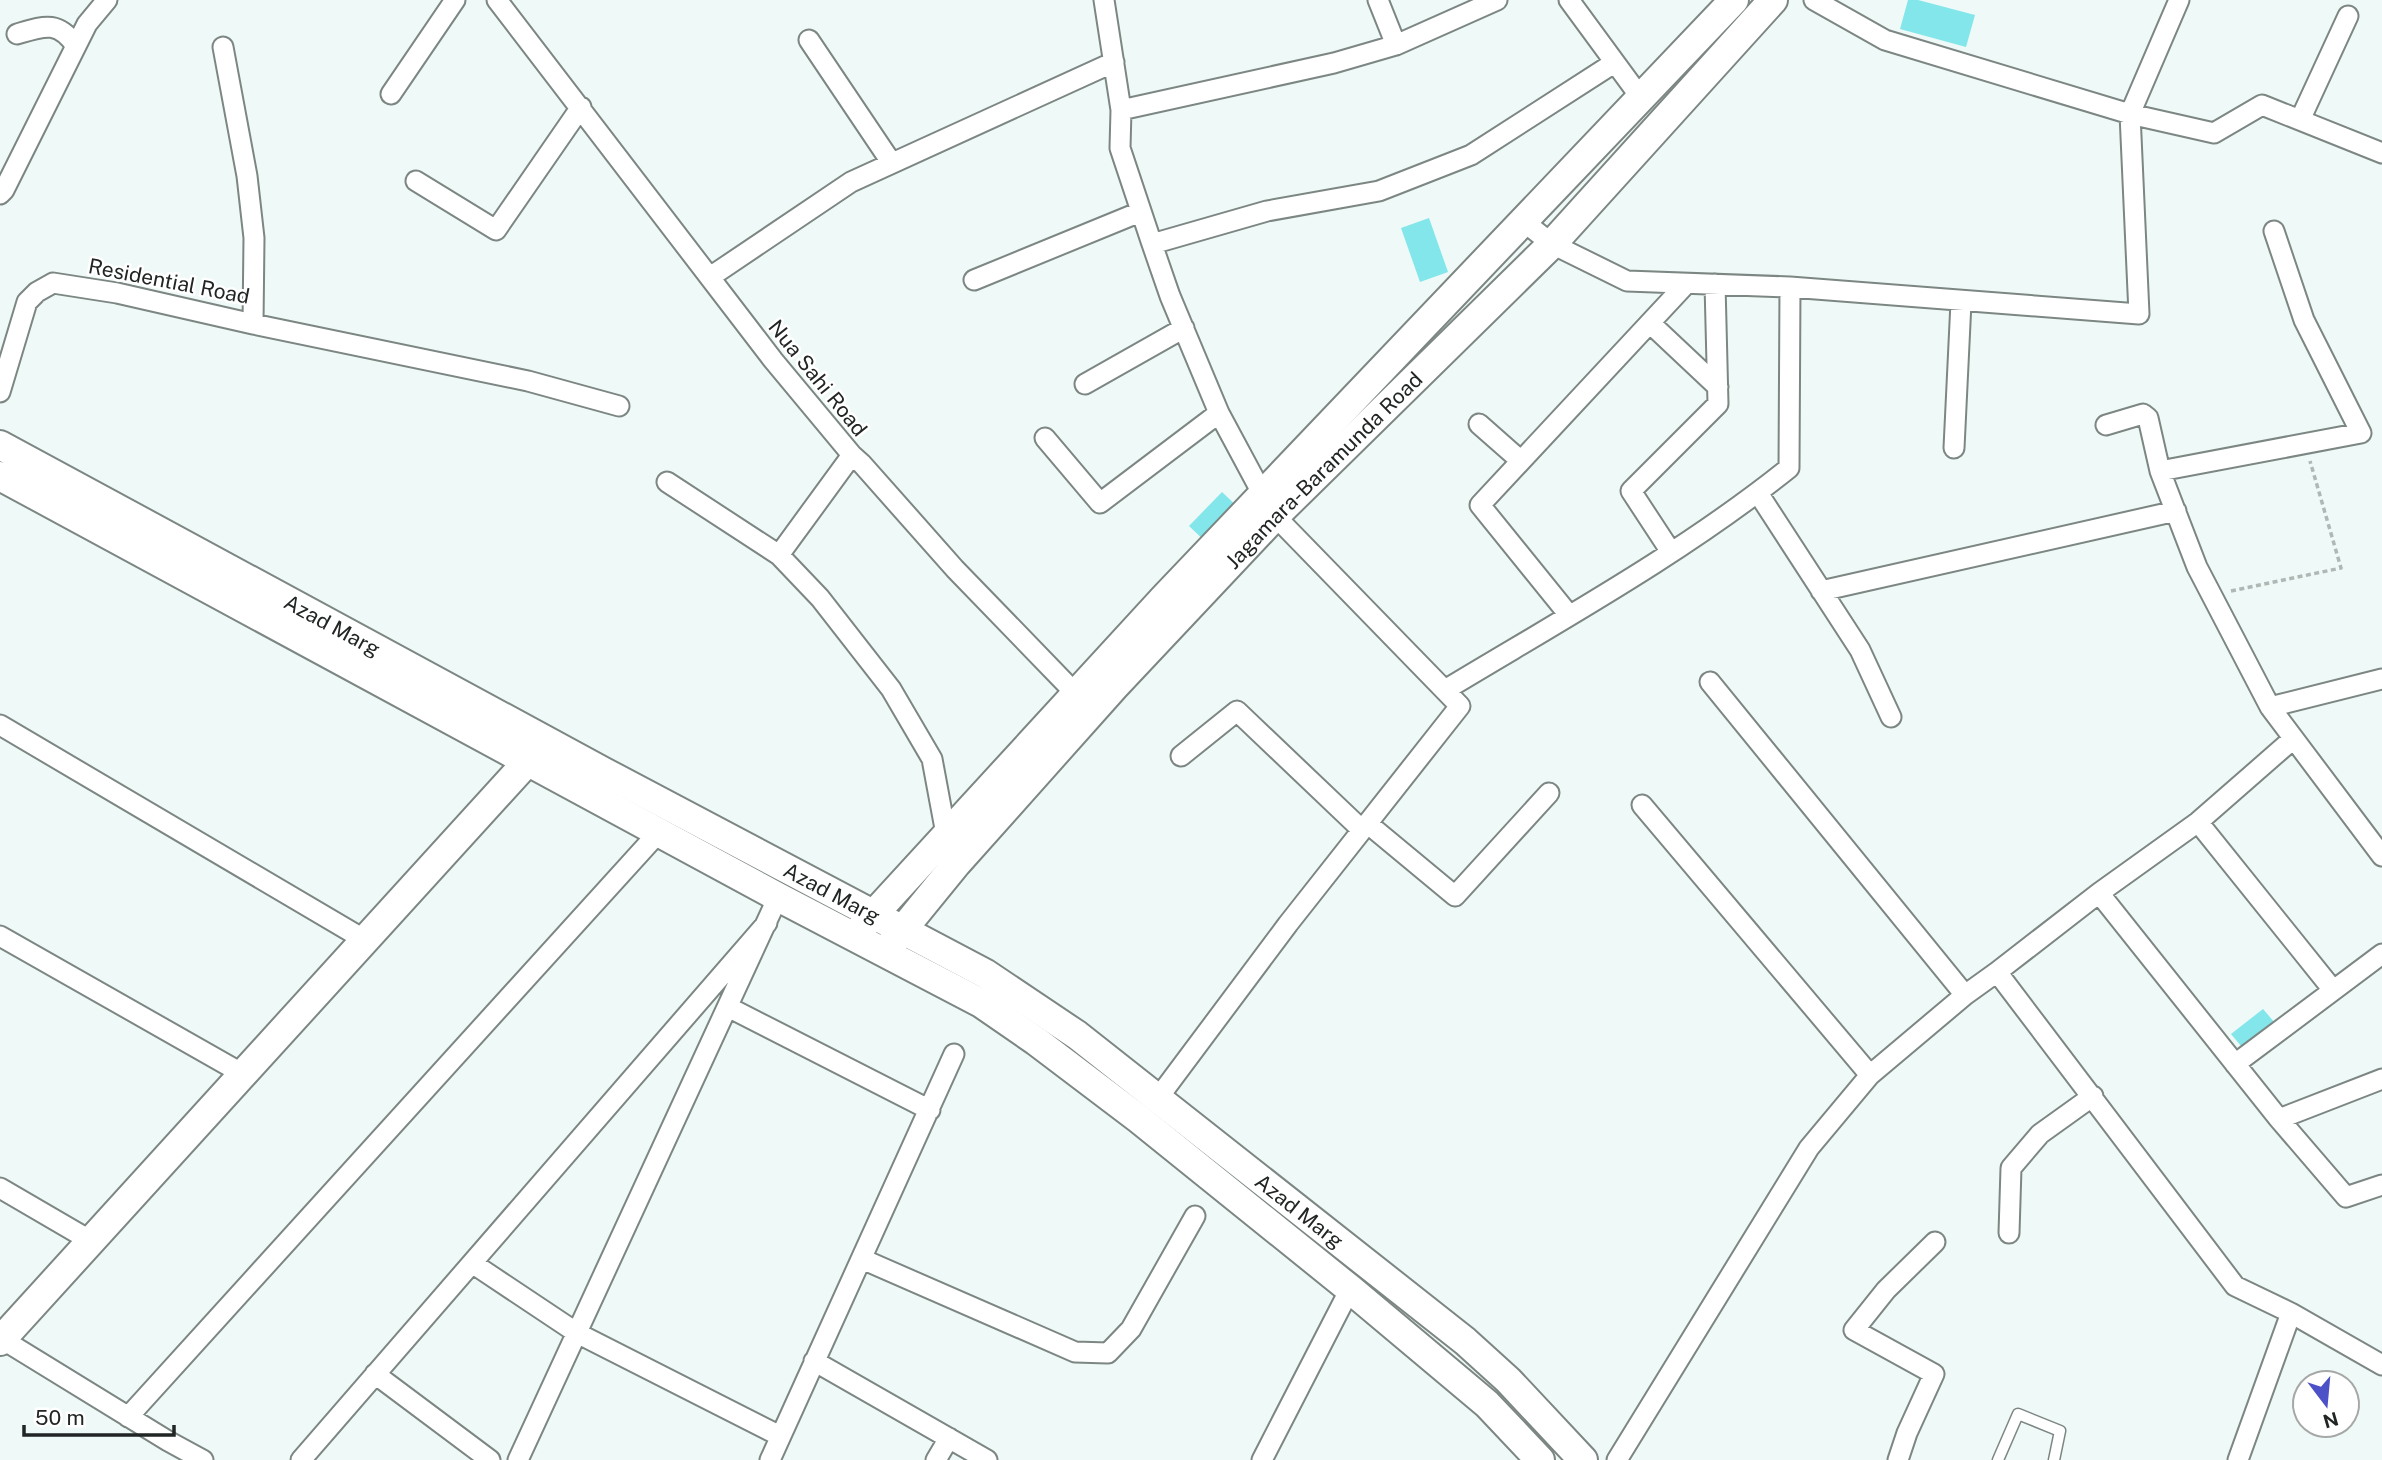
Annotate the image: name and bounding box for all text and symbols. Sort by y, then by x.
street label: Residential Road [86,253,252,309]
street label: Nua Sahi Road [763,315,873,441]
street label: Jagamara-Baramunda Road [1220,366,1427,574]
street label: Azad Marg [280,589,385,661]
street label: Azad Marg [780,857,885,928]
street label: Azad Marg [1250,1168,1349,1253]
north arrow [2291,1369,2361,1439]
scale bar [24,1394,175,1438]
text: 50 m [35,1405,85,1430]
text: N [2321,1408,2341,1433]

